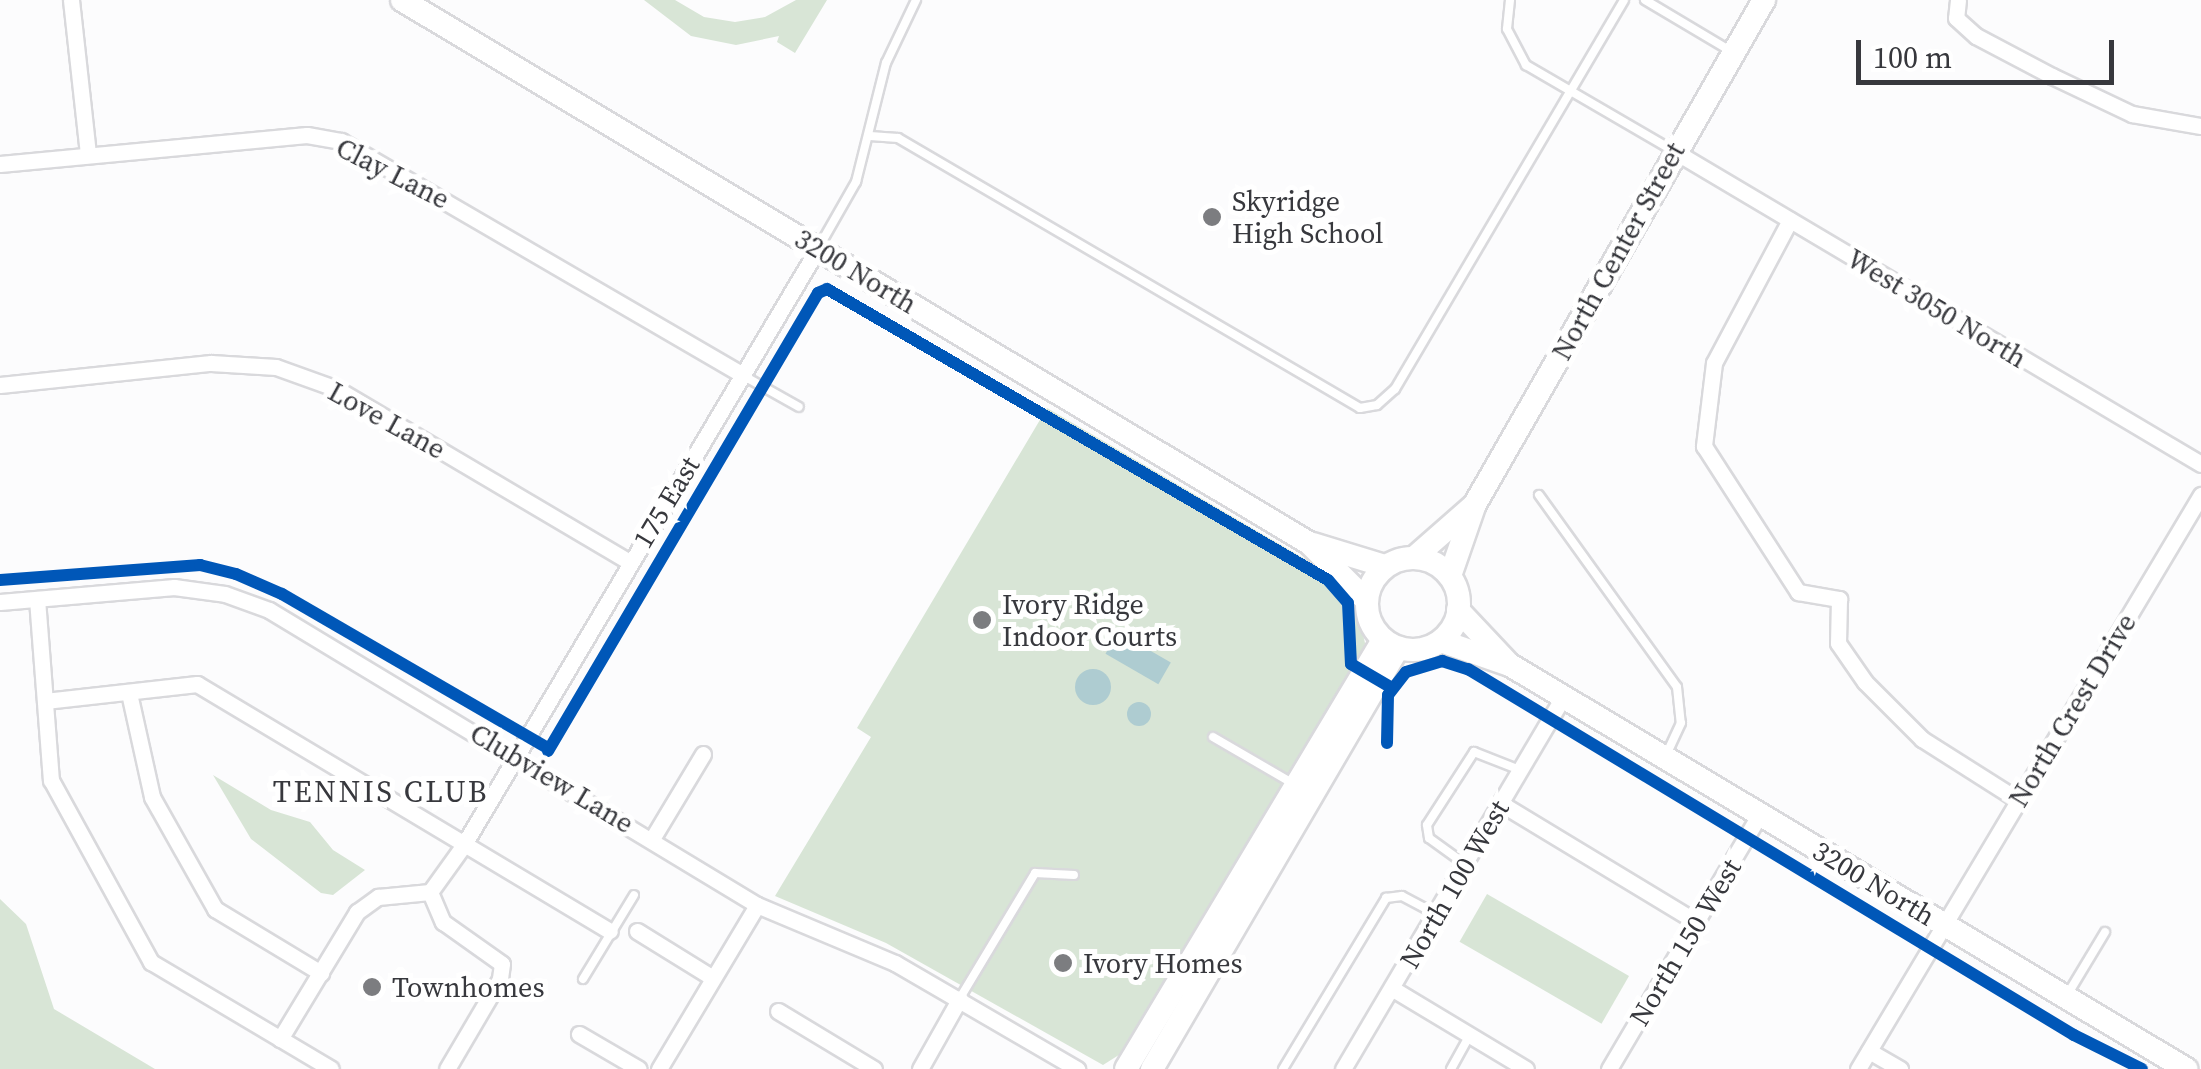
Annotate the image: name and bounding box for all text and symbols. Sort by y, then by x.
scale bar [1861,20,2118,82]
text: 100 m [1873,37,1952,78]
street label: Clay Lane [331,130,455,216]
street label: North Center Street [1544,136,1692,366]
place label: Skyridge High School [1232,184,1383,250]
marker: Skyridge High School [1201,206,1223,228]
street label: 3200 North [789,221,923,321]
street label: West 3050 North [1841,241,2033,375]
street label: Love Lane [323,374,451,466]
street label: 175 East [626,450,706,554]
place label: Ivory Ridge Indoor Courts [1002,587,1177,653]
street label: North Crest Drive [2001,607,2143,813]
marker: Ivory Ridge Indoor Courts [971,609,993,631]
street label: Clubview Lane [464,716,640,840]
district label: TENNIS CLUB [273,774,489,810]
street label: North 100 West [1392,794,1516,974]
street label: 3200 North [1807,833,1941,933]
street label: North 150 West [1622,852,1748,1032]
place label: Ivory Homes [1083,946,1243,980]
marker: Ivory Homes [1052,952,1074,974]
place label: Townhomes [392,970,545,1004]
marker: Townhomes [361,976,383,998]

